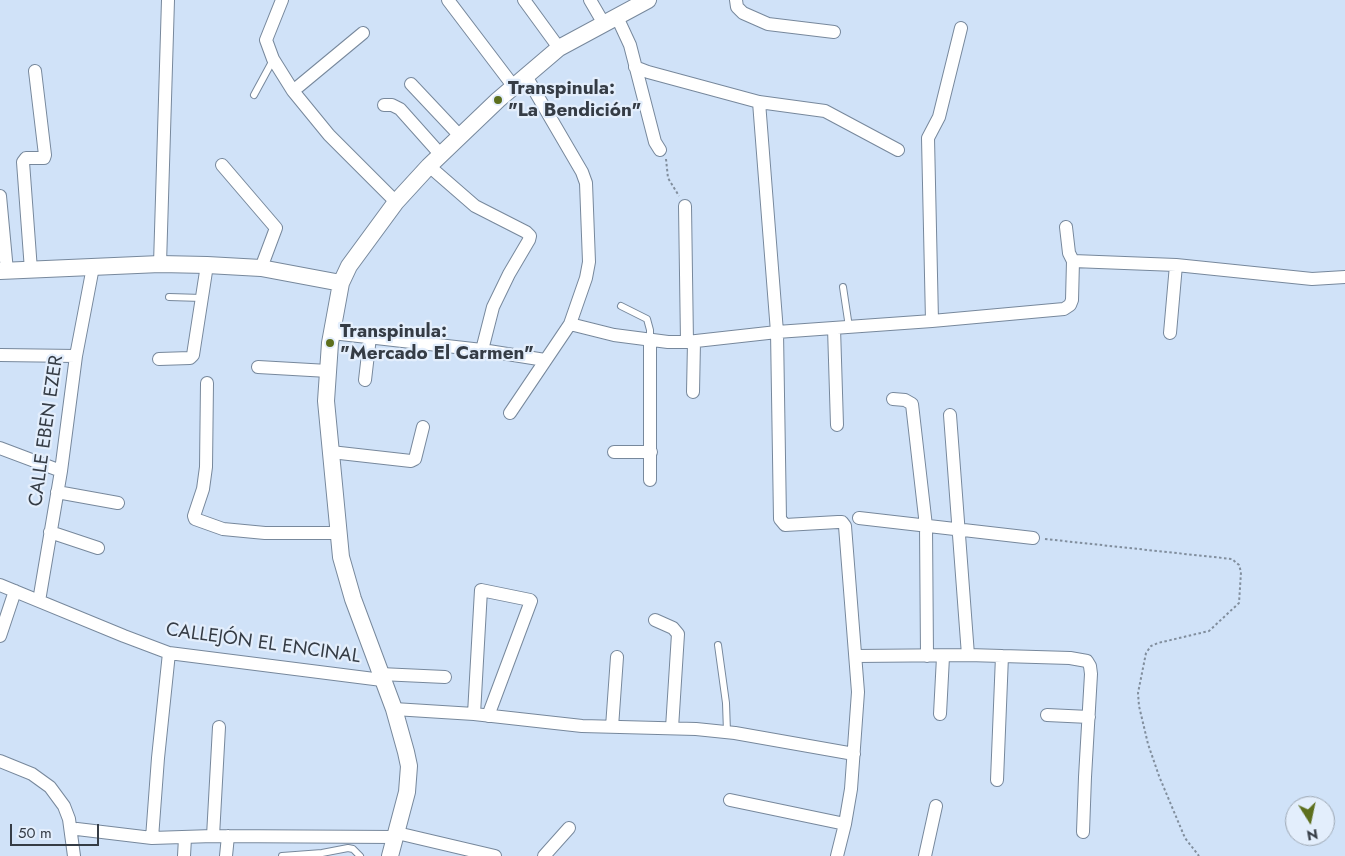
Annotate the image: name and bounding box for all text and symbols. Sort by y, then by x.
place label: Transpinula: "La Bendición" [508,78,641,122]
marker: Transpinula: "La Bendición" [492,94,504,106]
place label: Transpinula: "Mercado El Carmen" [340,321,534,365]
marker: Transpinula: "Mercado El Carmen" [324,337,336,349]
street label: CALLE EBEN EZER [25,354,69,508]
street label: CALLEJÓN EL ENCINAL [164,619,362,669]
north arrow [1285,796,1335,846]
scale bar [12,814,101,846]
text: 50 m [18,822,52,844]
text: N [1305,824,1320,846]

